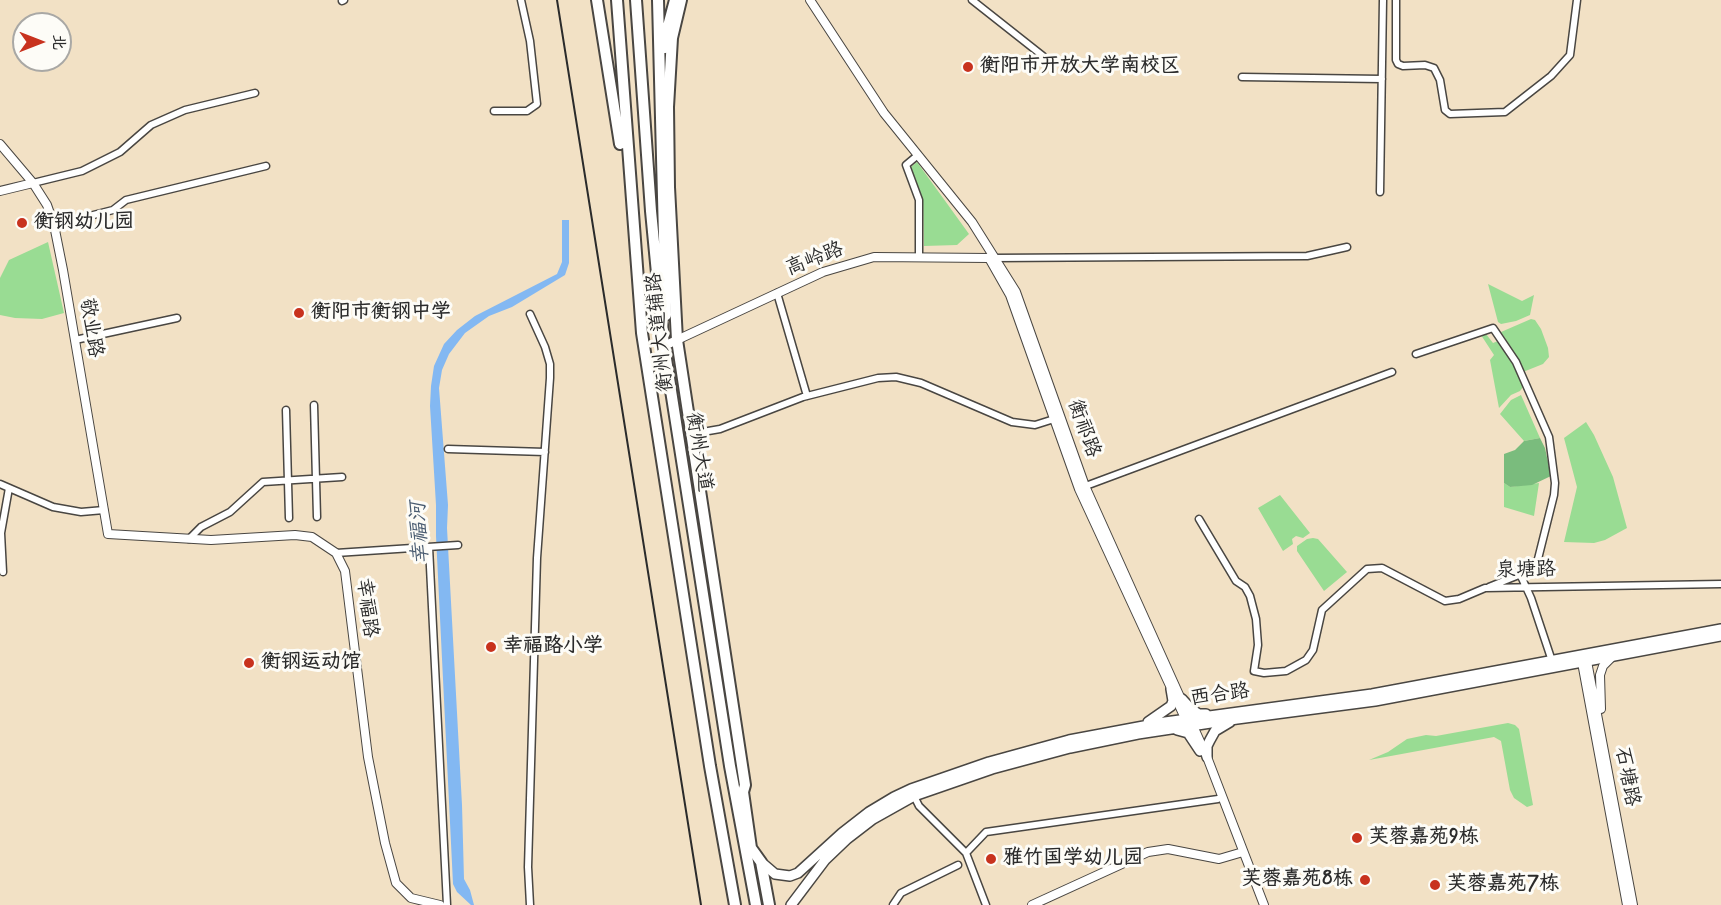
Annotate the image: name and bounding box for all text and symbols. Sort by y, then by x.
north arrow [12,12,72,72]
text: 北 [48,34,69,50]
place label: 衡阳市开放大学南校区 [980,55,1180,79]
marker: 衡阳市开放大学南校区 [961,60,975,74]
place label: 衡钢幼儿园 [34,211,134,235]
marker: 衡钢幼儿园 [15,216,29,230]
street label: 高岭路 [783,238,847,282]
street label: 衡州大道辅路 [643,271,679,393]
street label: 敬业路 [73,296,107,360]
place label: 衡阳市衡钢中学 [311,301,451,325]
marker: 衡阳市衡钢中学 [292,306,306,320]
street label: 衡祁路 [1061,397,1105,461]
street label: 衡州大道 [680,411,716,493]
water label: 幸福河 [407,501,435,565]
street label: 泉塘路 [1496,558,1556,584]
street label: 幸福路 [350,577,382,639]
place label: 幸福路小学 [503,635,603,659]
marker: 幸福路小学 [484,640,498,654]
place label: 衡钢运动馆 [261,651,361,675]
marker: 衡钢运动馆 [242,656,256,670]
street label: 西合路 [1189,680,1251,712]
street label: 石塘路 [1608,745,1644,809]
place label: 芙蓉嘉苑9栋 [1369,826,1479,850]
marker: 芙蓉嘉苑9栋 [1350,831,1364,845]
place label: 雅竹国学幼儿园 [1003,847,1143,871]
marker: 雅竹国学幼儿园 [984,852,998,866]
place label: 芙蓉嘉苑8栋 [1242,868,1353,892]
marker: 芙蓉嘉苑8栋 [1358,873,1372,887]
place label: 芙蓉嘉苑7栋 [1447,873,1559,897]
marker: 芙蓉嘉苑7栋 [1428,878,1442,892]

